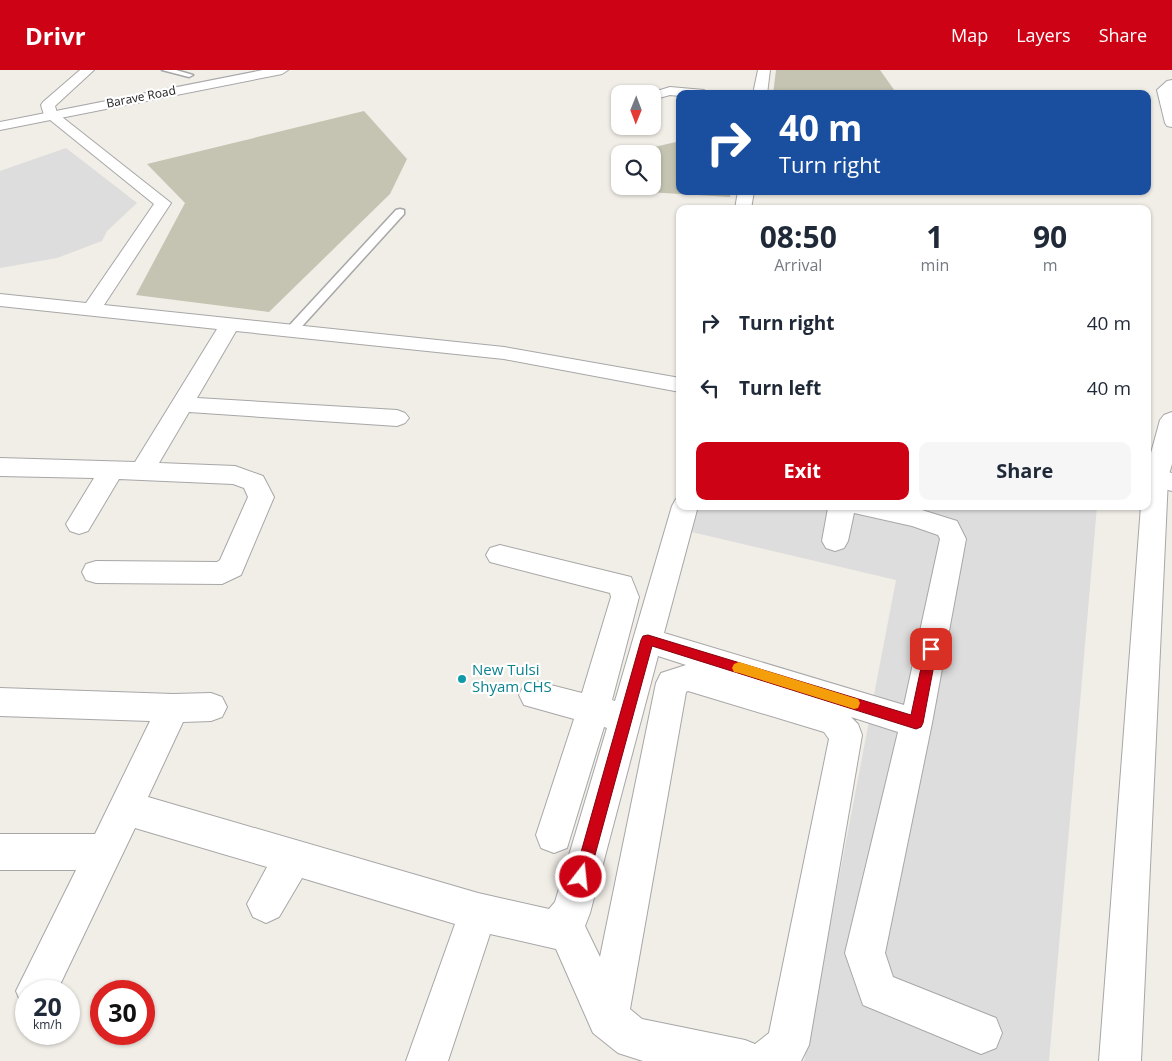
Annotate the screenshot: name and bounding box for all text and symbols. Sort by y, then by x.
text: Drivr [25,19,86,52]
text: Map [951,23,988,47]
text: Layers [1016,23,1071,47]
text: Share [1099,23,1147,47]
street label: Barave Road [105,81,177,112]
north arrow [611,85,661,135]
map controls [611,85,661,195]
text: 40 m [779,104,862,151]
icon: right [696,110,761,175]
button: search [611,145,661,195]
text: Turn right [779,149,881,179]
text: 08:50 [760,216,837,257]
text: 1 [926,216,943,257]
text: 90 [1033,216,1067,257]
text: Arrival [774,254,822,276]
text: min [921,254,949,276]
text: m [1043,254,1058,276]
icon: right [696,309,724,337]
text: Turn right [739,310,834,336]
text: 40 m [1087,310,1131,336]
icon: left [696,374,724,402]
text: Turn left [739,375,821,401]
text: 40 m [1087,375,1131,401]
button: Exit [696,442,909,500]
button: Share [919,442,1131,500]
pin [910,628,952,670]
icon: arrive [917,635,945,663]
place label: New Tulsi Shyam CHS [472,659,552,696]
marker: New Tulsi Shyam CHS [456,673,468,685]
position arrow [554,850,606,902]
speed limit sign: 30 [90,980,155,1045]
text: 20 [33,989,62,1023]
text: km/h [33,1016,62,1033]

